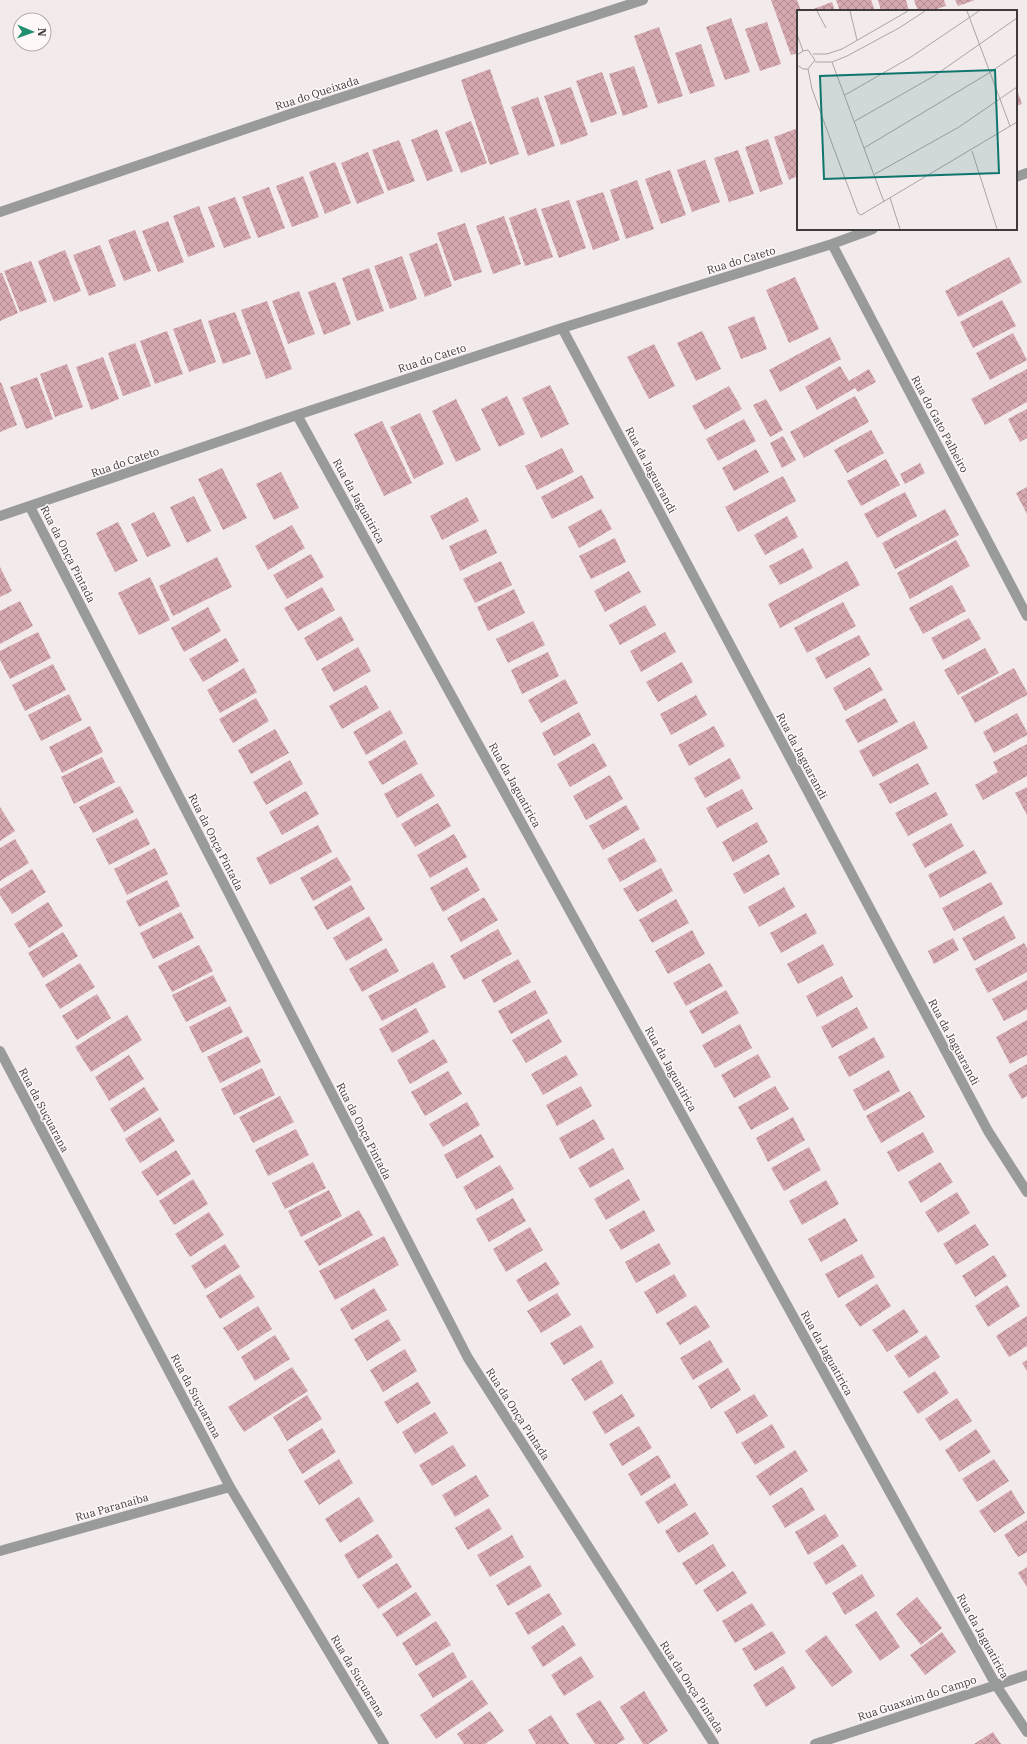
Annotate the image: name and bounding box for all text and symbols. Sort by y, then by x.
inset map [797,10,1017,230]
north arrow [12,12,52,52]
text: N [35,28,49,37]
street label: Rua do Queixada [273,73,361,113]
street label: Rua do Cateto [705,243,777,277]
street label: Rua do Cateto [396,340,468,376]
street label: Rua do Gato Palheiro [908,373,972,475]
street label: Rua da Jaguarandi [622,424,680,516]
street label: Rua do Cateto [89,444,161,480]
street label: Rua da Jaguatirica [330,456,388,546]
street label: Rua da Onça Pintada [37,503,99,605]
street label: Rua da Jaguarandi [773,710,831,802]
street label: Rua da Jaguatirica [486,740,544,830]
street label: Rua da Onça Pintada [185,791,247,893]
street label: Rua da Jaguarandi [925,996,983,1088]
street label: Rua da Jaguatirica [642,1024,700,1114]
street label: Rua da Suçuarana [16,1065,72,1155]
street label: Rua da Onça Pintada [333,1080,395,1182]
street label: Rua da Jaguatirica [798,1308,856,1398]
street label: Rua da Suçuarana [168,1351,224,1441]
street label: Rua da Onça Pintada [483,1365,553,1463]
street label: Rua Paranaíba [74,1490,150,1524]
street label: Rua da Jaguatirica [954,1591,1012,1681]
street label: Rua da Suçuarana [328,1632,388,1720]
street label: Rua da Onça Pintada [657,1638,727,1736]
street label: Rua Guaxaim do Campo [856,1672,978,1724]

